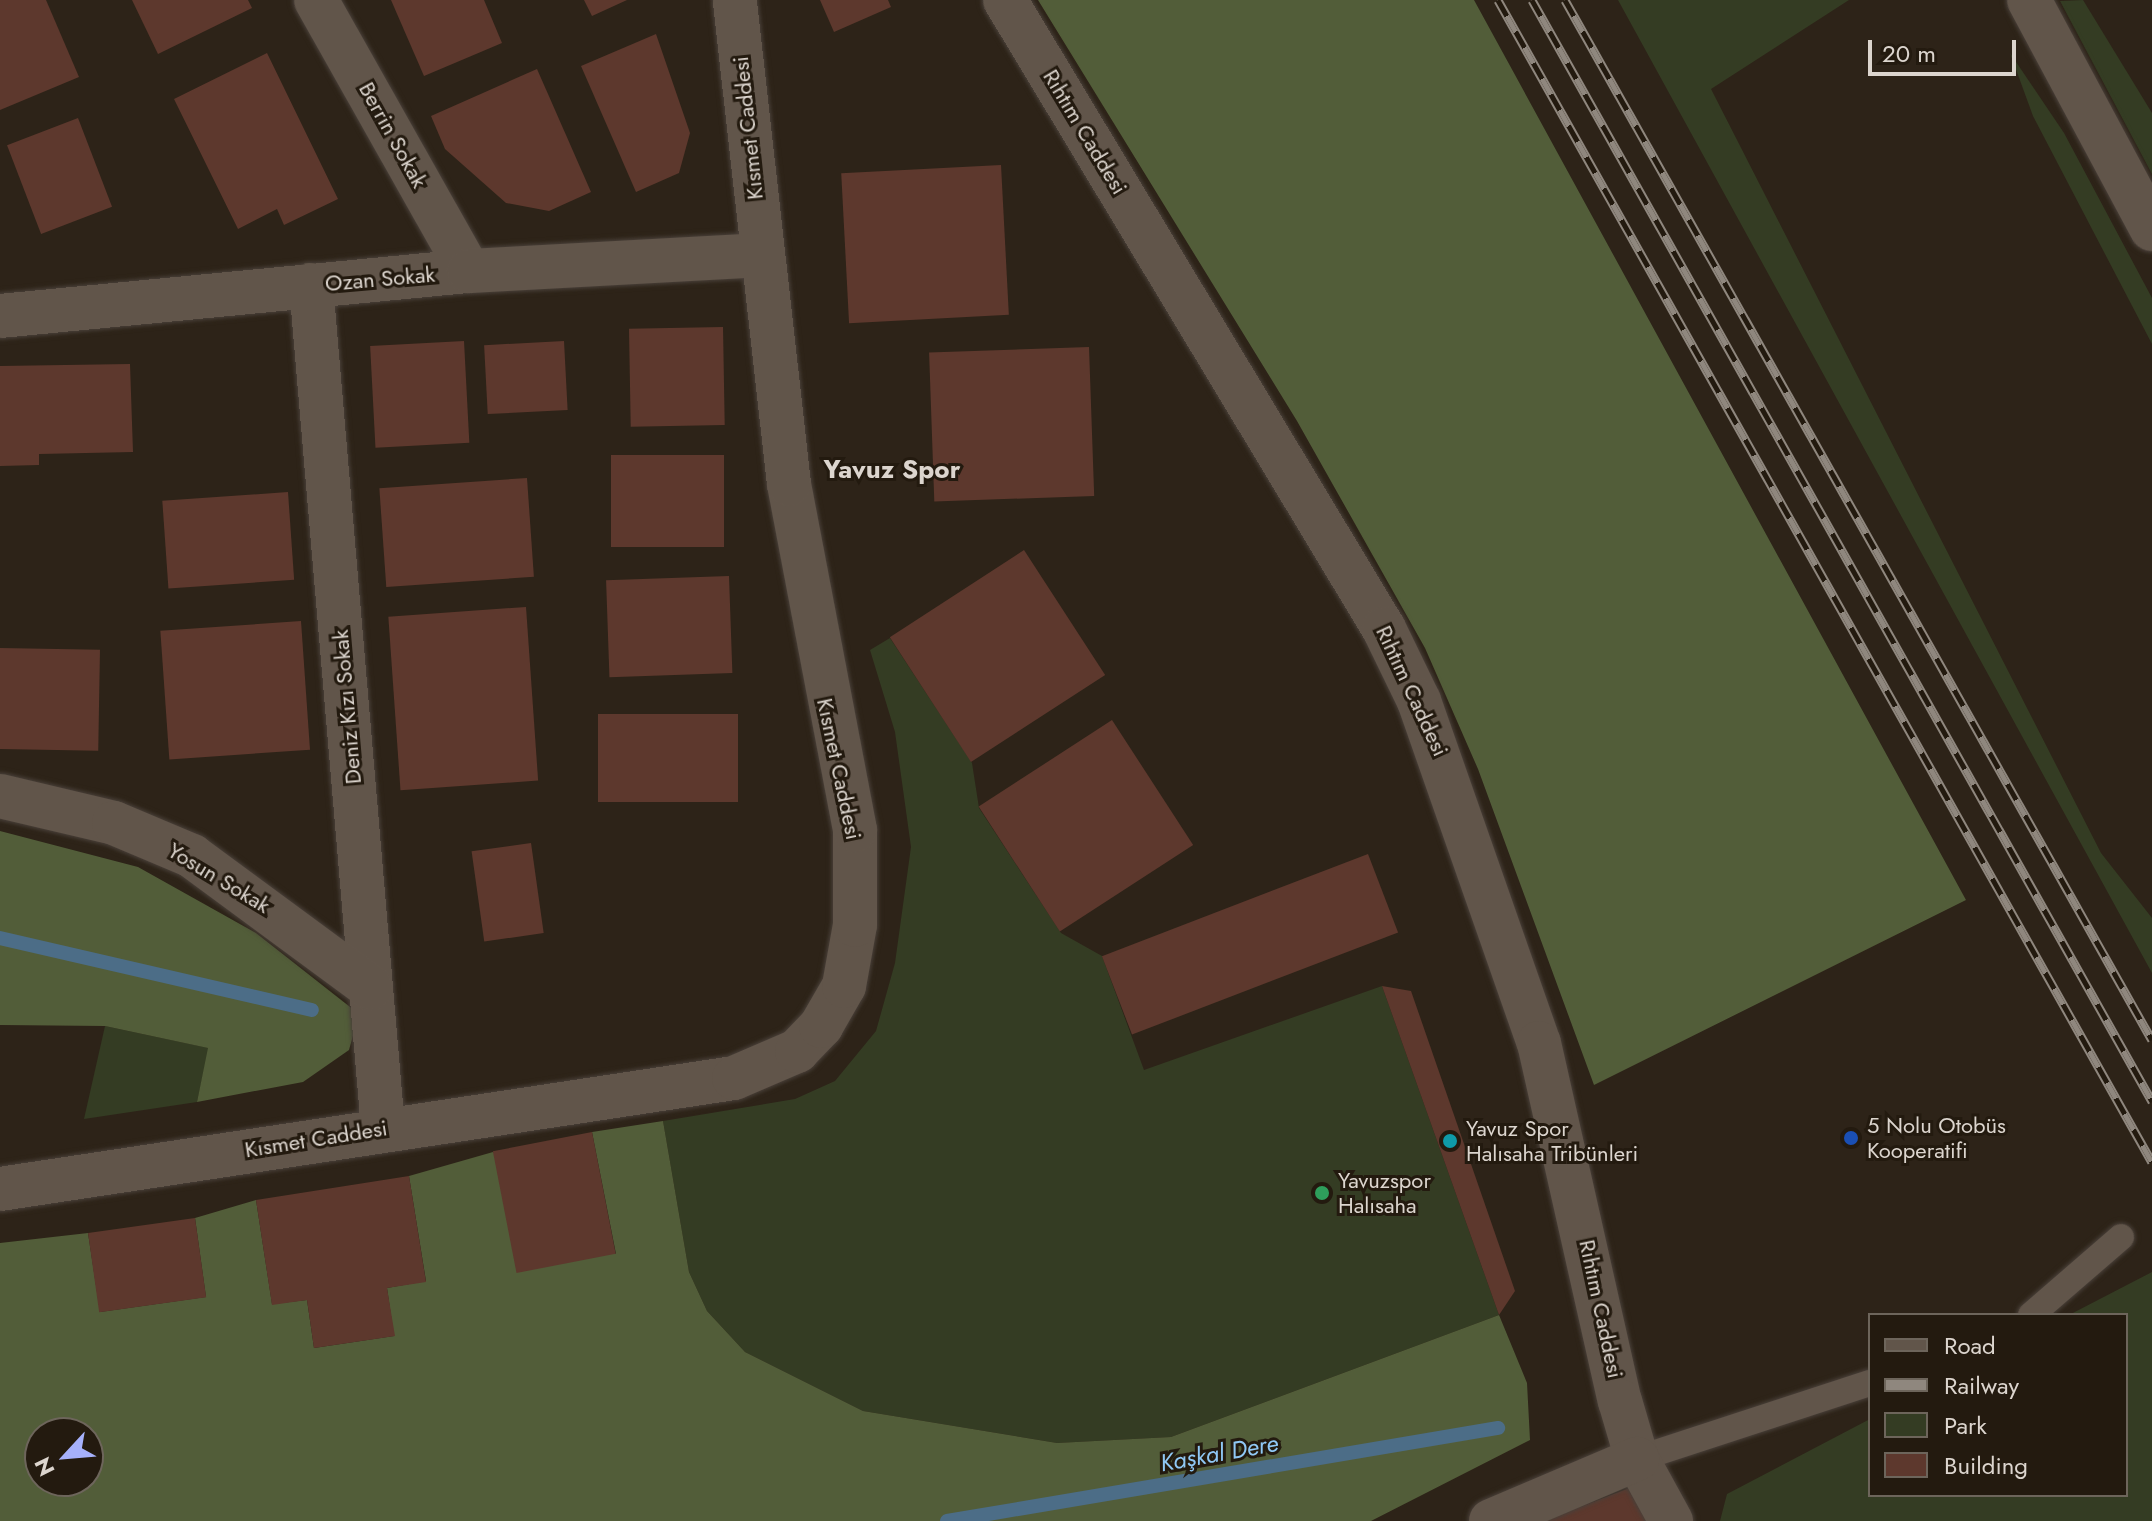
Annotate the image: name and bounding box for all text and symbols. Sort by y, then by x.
scale bar [1872,24,2020,74]
text: 20 m [1882,36,1936,71]
street label: Kısmet Caddesi [727,55,769,201]
street label: Rıhtım Caddesi [1037,65,1133,199]
street label: Berrin Sokak [353,78,433,192]
street label: Ozan Sokak [324,261,436,297]
district label: Yavuz Spor [824,454,960,486]
street label: Rıhtım Caddesi [1370,622,1454,760]
street label: Deniz Kızı Sokak [327,629,367,785]
street label: Kısmet Caddesi [811,696,867,842]
street label: Yosun Sokak [163,837,275,919]
place label: 5 Nolu Otobüs Kooperatifi [1867,1112,2006,1164]
street label: Kısmet Caddesi [243,1115,389,1163]
place label: Yavuz Spor Halısaha Tribünleri [1466,1115,1638,1166]
marker: 5 Nolu Otobüs Kooperatifi [1842,1129,1860,1147]
marker: Yavuz Spor Halısaha Tribünleri [1441,1132,1459,1150]
place label: Yavuzspor Halısaha [1338,1167,1431,1218]
marker: Yavuzspor Halısaha [1313,1184,1331,1202]
street label: Rıhtım Caddesi [1573,1237,1629,1381]
legend [1868,1313,2128,1497]
text: Road [1944,1328,1996,1363]
text: Railway [1944,1368,2019,1403]
text: Park [1944,1408,1987,1443]
north arrow [24,1417,104,1497]
water label: Kaşkal Dere [1158,1428,1280,1478]
text: Building [1944,1448,2028,1483]
text: N [26,1452,62,1482]

